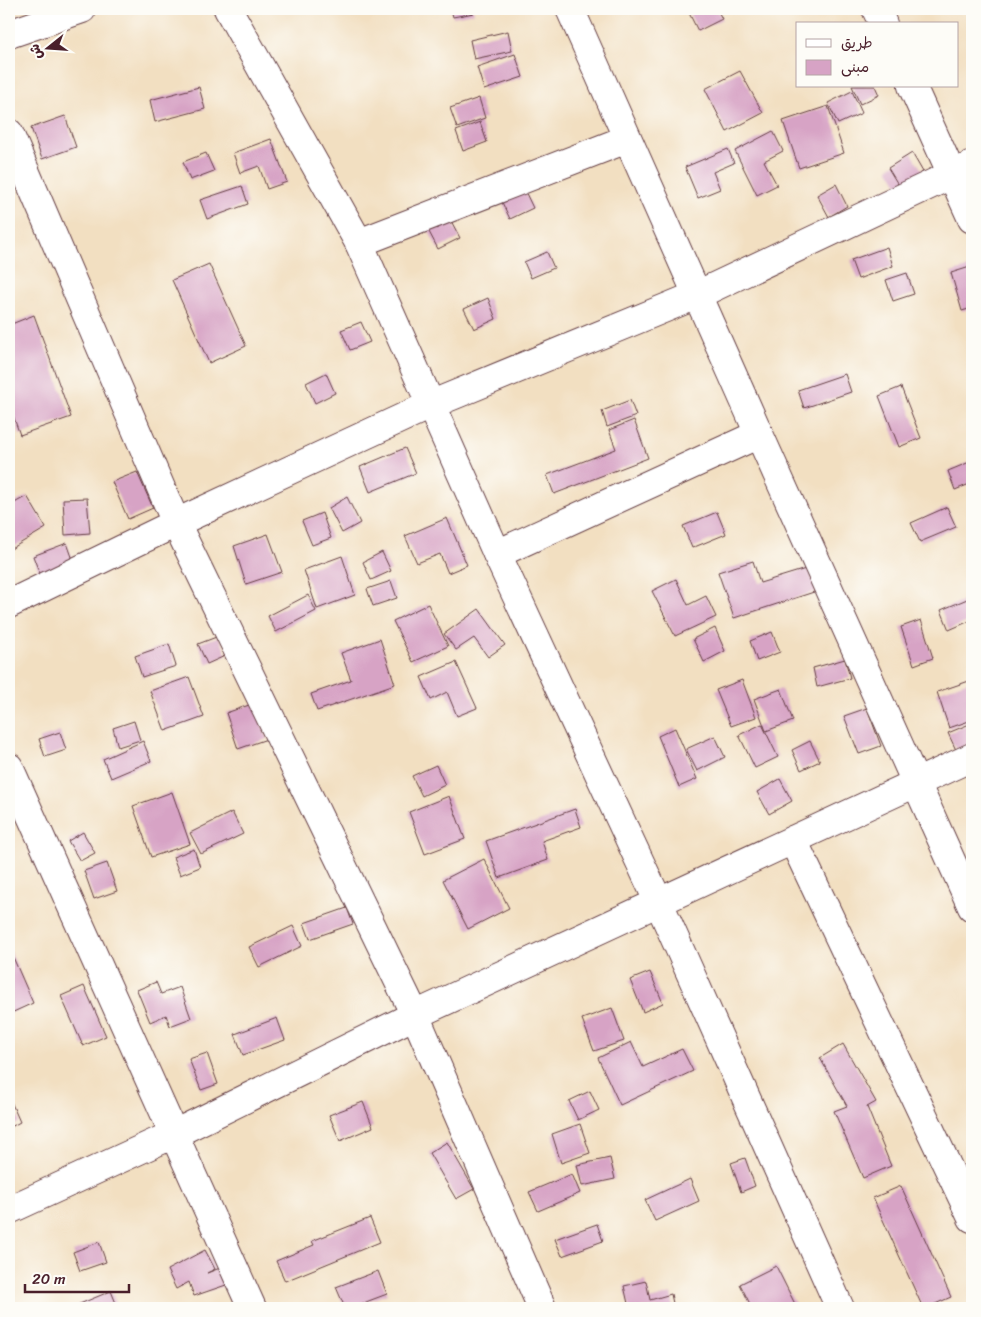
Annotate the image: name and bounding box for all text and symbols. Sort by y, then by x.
north arrow [22,22,72,72]
legend [796,22,958,88]
text: طريق [841,30,873,56]
text: ش [22,41,50,63]
text: مبنى [841,54,869,80]
scale bar [25,1262,129,1294]
text: 20 m [32,1266,66,1292]

